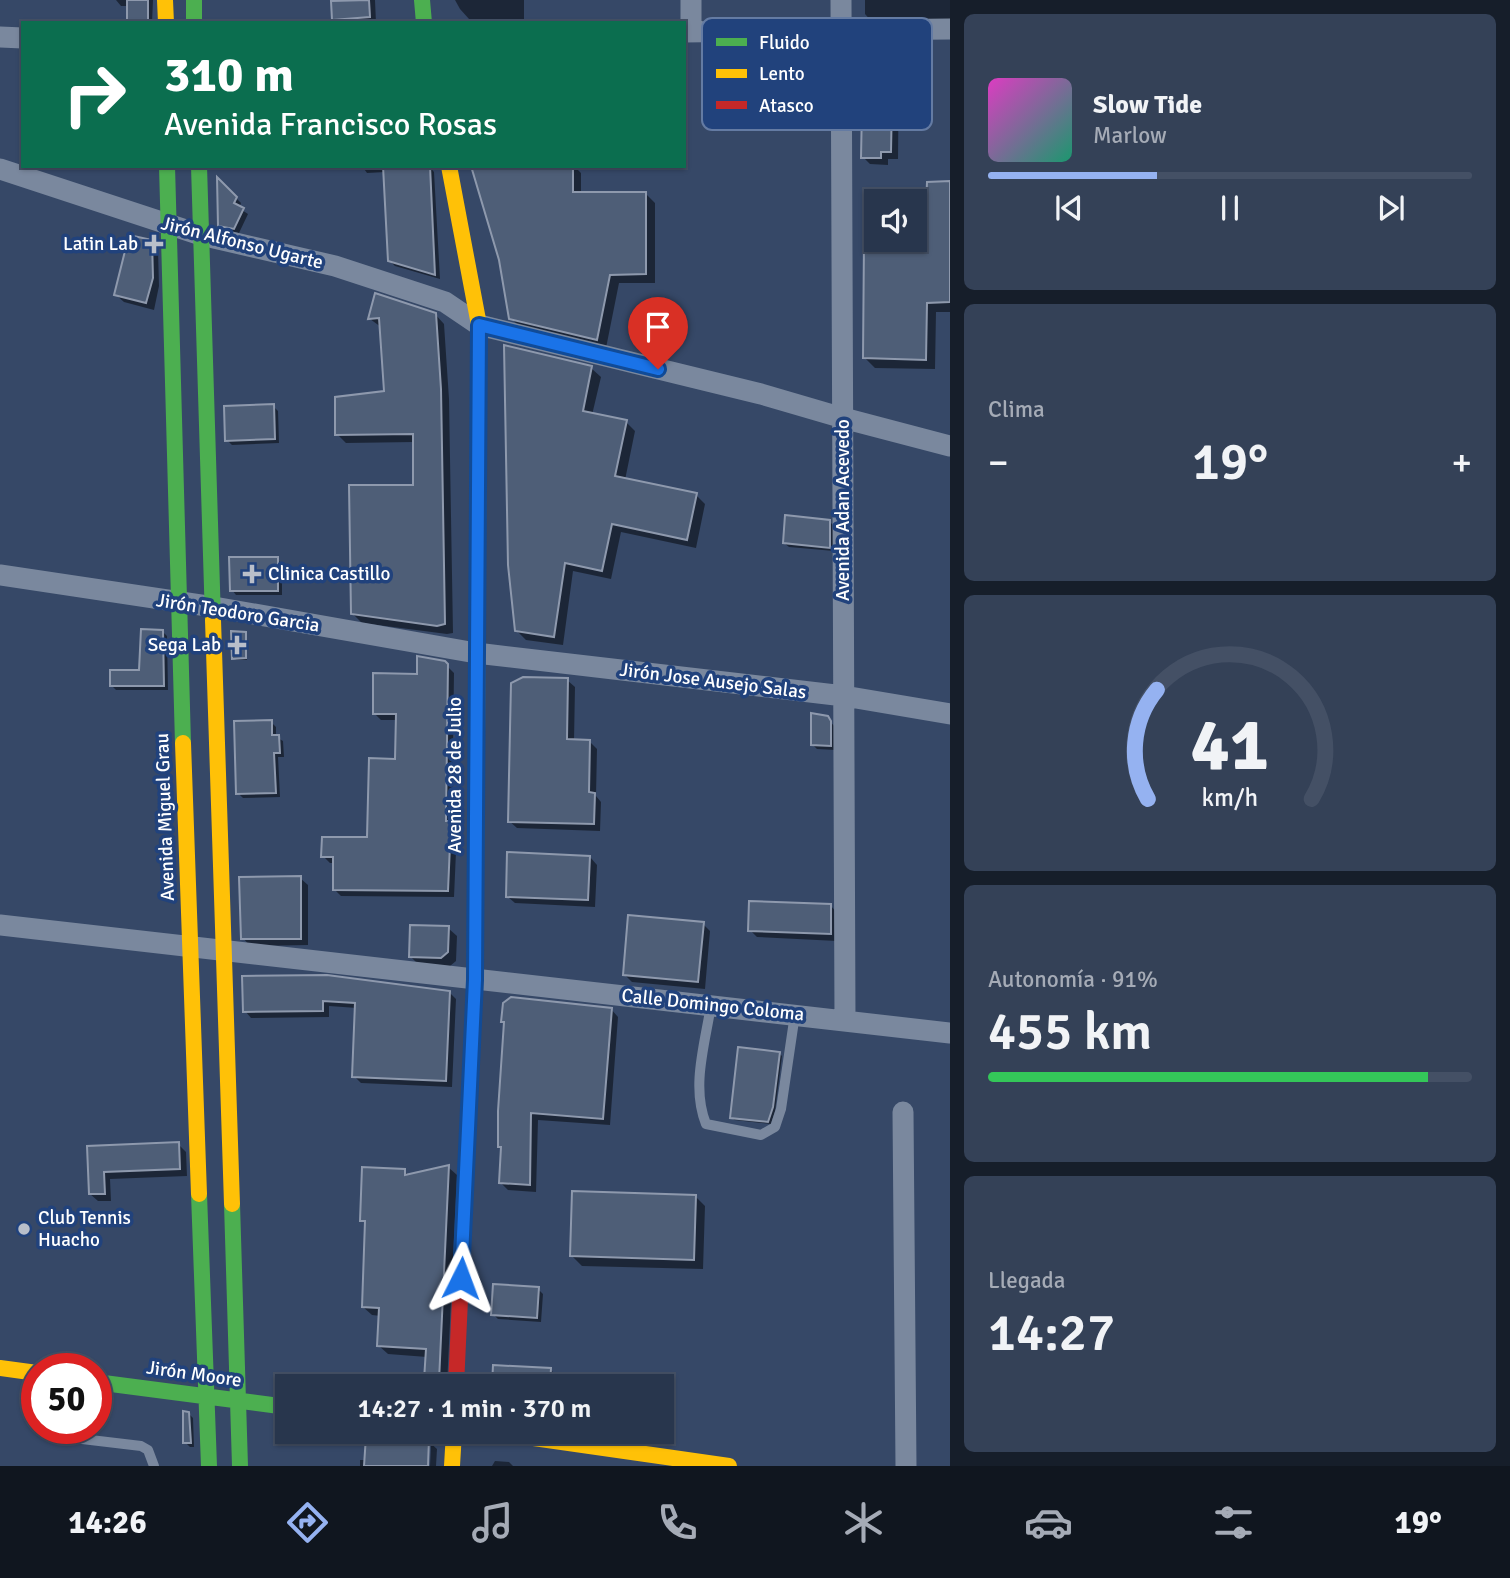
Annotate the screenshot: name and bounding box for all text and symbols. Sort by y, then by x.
legend [702,18,932,130]
text: Fluido [759,31,810,55]
text: 310 m [164,45,294,105]
icon: right [49,49,140,140]
text: Lento [759,62,805,86]
text: Slow Tide [1093,89,1202,121]
text: Atasco [759,94,814,118]
text: Avenida Francisco Rosas [164,105,497,144]
text: Marlow [1093,121,1167,150]
map controls [864,189,927,252]
button: sound [864,189,927,252]
icon: previous [1050,189,1088,227]
icon: pause [1211,189,1249,227]
icon: next [1372,189,1410,227]
street label: Jirón Alfonso Ugarte [158,211,326,275]
place label: Latin Lab [63,232,138,256]
marker: Latin Lab [144,234,164,254]
pin [628,297,688,369]
icon: arrive [639,308,677,346]
text: Clima [988,395,1045,424]
street label: Avenida Adan Acevedo [831,419,855,601]
text: 19° [1192,430,1268,494]
text: − [988,439,1009,486]
text: + [1451,439,1472,486]
place label: Clinica Castillo [268,562,390,586]
marker: Clinica Castillo [242,564,262,584]
street label: Jirón Teodoro Garcia [155,588,321,638]
place label: Sega Lab [148,633,221,657]
marker: Sega Lab [227,635,247,655]
street label: Jirón Jose Ausejo Salas [618,658,808,704]
street label: Avenida 28 de Julio [443,697,467,853]
text: 41 [1191,701,1269,790]
street label: Avenida Miguel Grau [150,733,180,901]
text: km/h [1202,782,1258,813]
text: Autonomía · 91% [988,965,1158,994]
street label: Calle Domingo Coloma [620,983,806,1027]
text: 455 km [988,1000,1152,1064]
place label: Club Tennis Huacho [38,1206,131,1252]
marker: Club Tennis Huacho [16,1221,32,1237]
position arrow [424,1241,498,1315]
text: Llegada [988,1266,1065,1295]
text: 14:27 [988,1301,1115,1365]
speed limit sign: 50 [21,1353,112,1444]
street label: Jirón Moore [145,1355,243,1393]
text: 14:27 · 1 min · 370 m [358,1393,591,1425]
icon: directions [283,1498,332,1547]
icon: music [468,1498,517,1547]
icon: phone [653,1498,702,1547]
icon: climate [839,1498,888,1547]
icon: car [1024,1498,1073,1547]
icon: filters [1209,1498,1258,1547]
text: 14:26 [68,1503,147,1542]
text: 19° [1394,1503,1442,1542]

